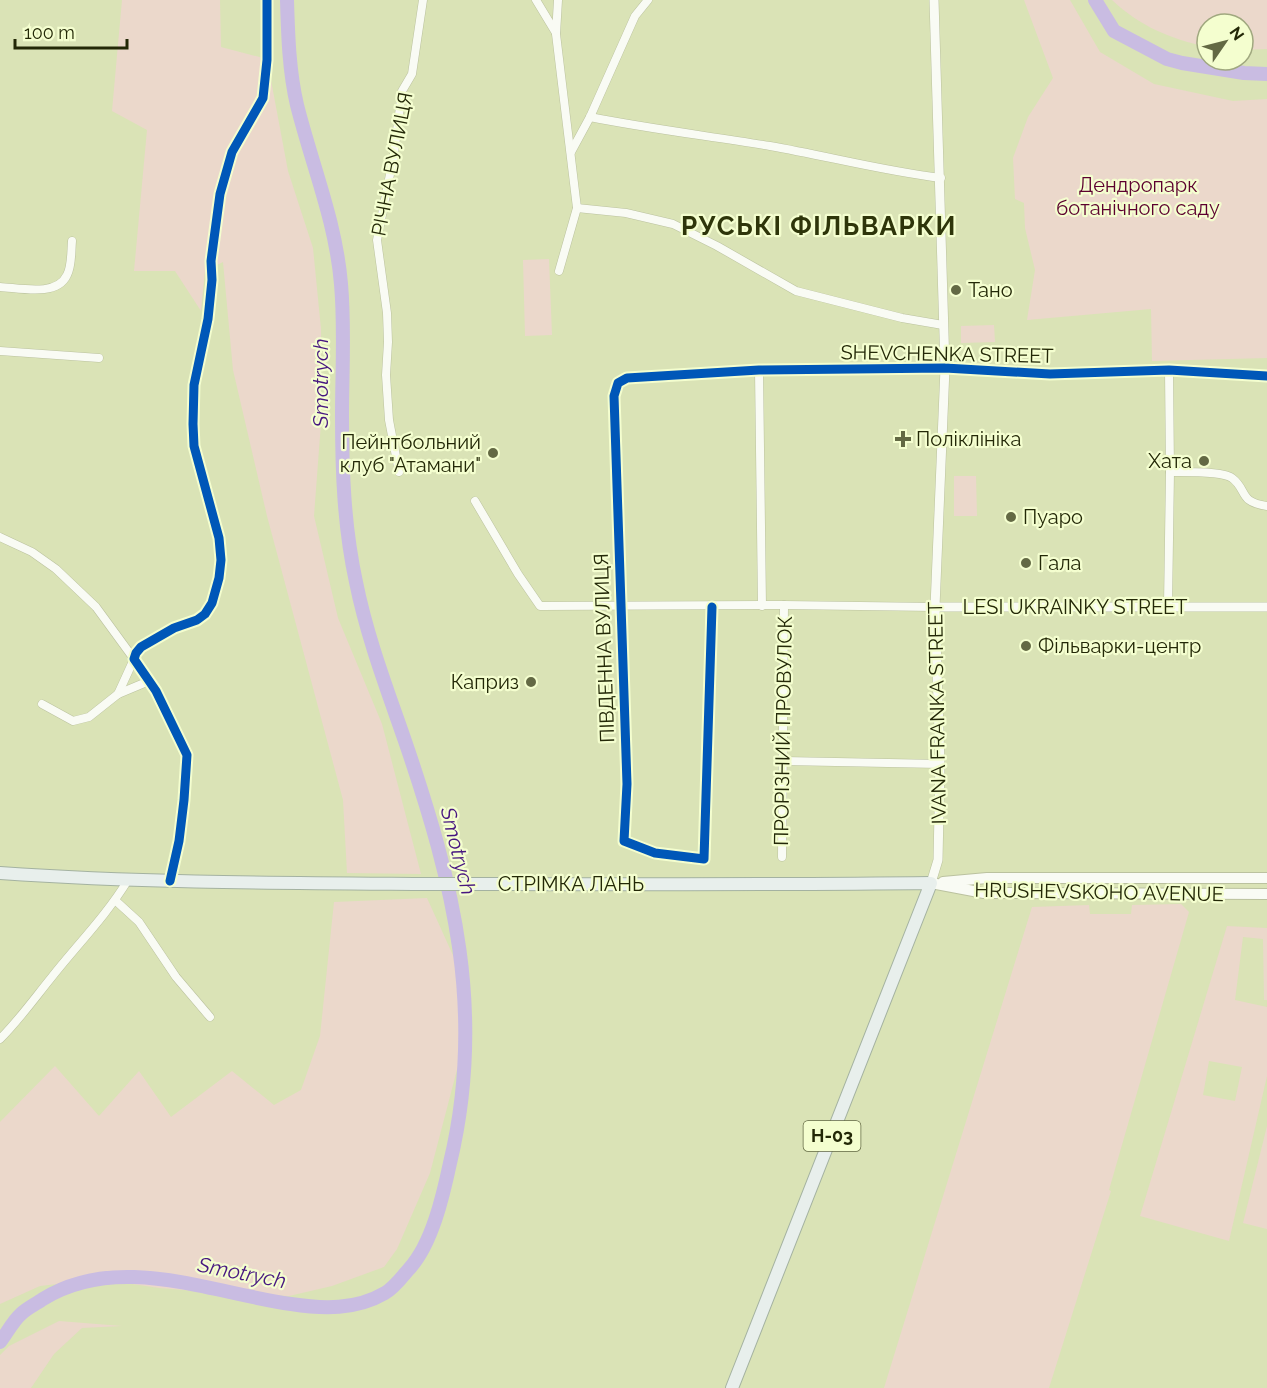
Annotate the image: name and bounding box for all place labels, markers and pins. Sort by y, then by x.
place label: Тано [968,278,1013,302]
marker: Тано [949,283,963,297]
place label: Поліклініка [916,427,1021,451]
place label: Пейнтбольний клуб "Атамани" [340,430,481,477]
marker: Поліклініка [894,430,912,448]
marker: Пейнтбольний клуб "Атамани" [486,446,500,460]
place label: Хата [1148,449,1192,473]
marker: Хата [1197,454,1211,468]
place label: Пуаро [1023,505,1083,529]
marker: Пуаро [1004,510,1018,524]
place label: Гала [1038,551,1082,575]
marker: Гала [1019,556,1033,570]
place label: Фільварки-центр [1038,634,1201,658]
marker: Фільварки-центр [1019,639,1033,653]
place label: Каприз [451,670,519,694]
marker: Каприз [524,675,538,689]

